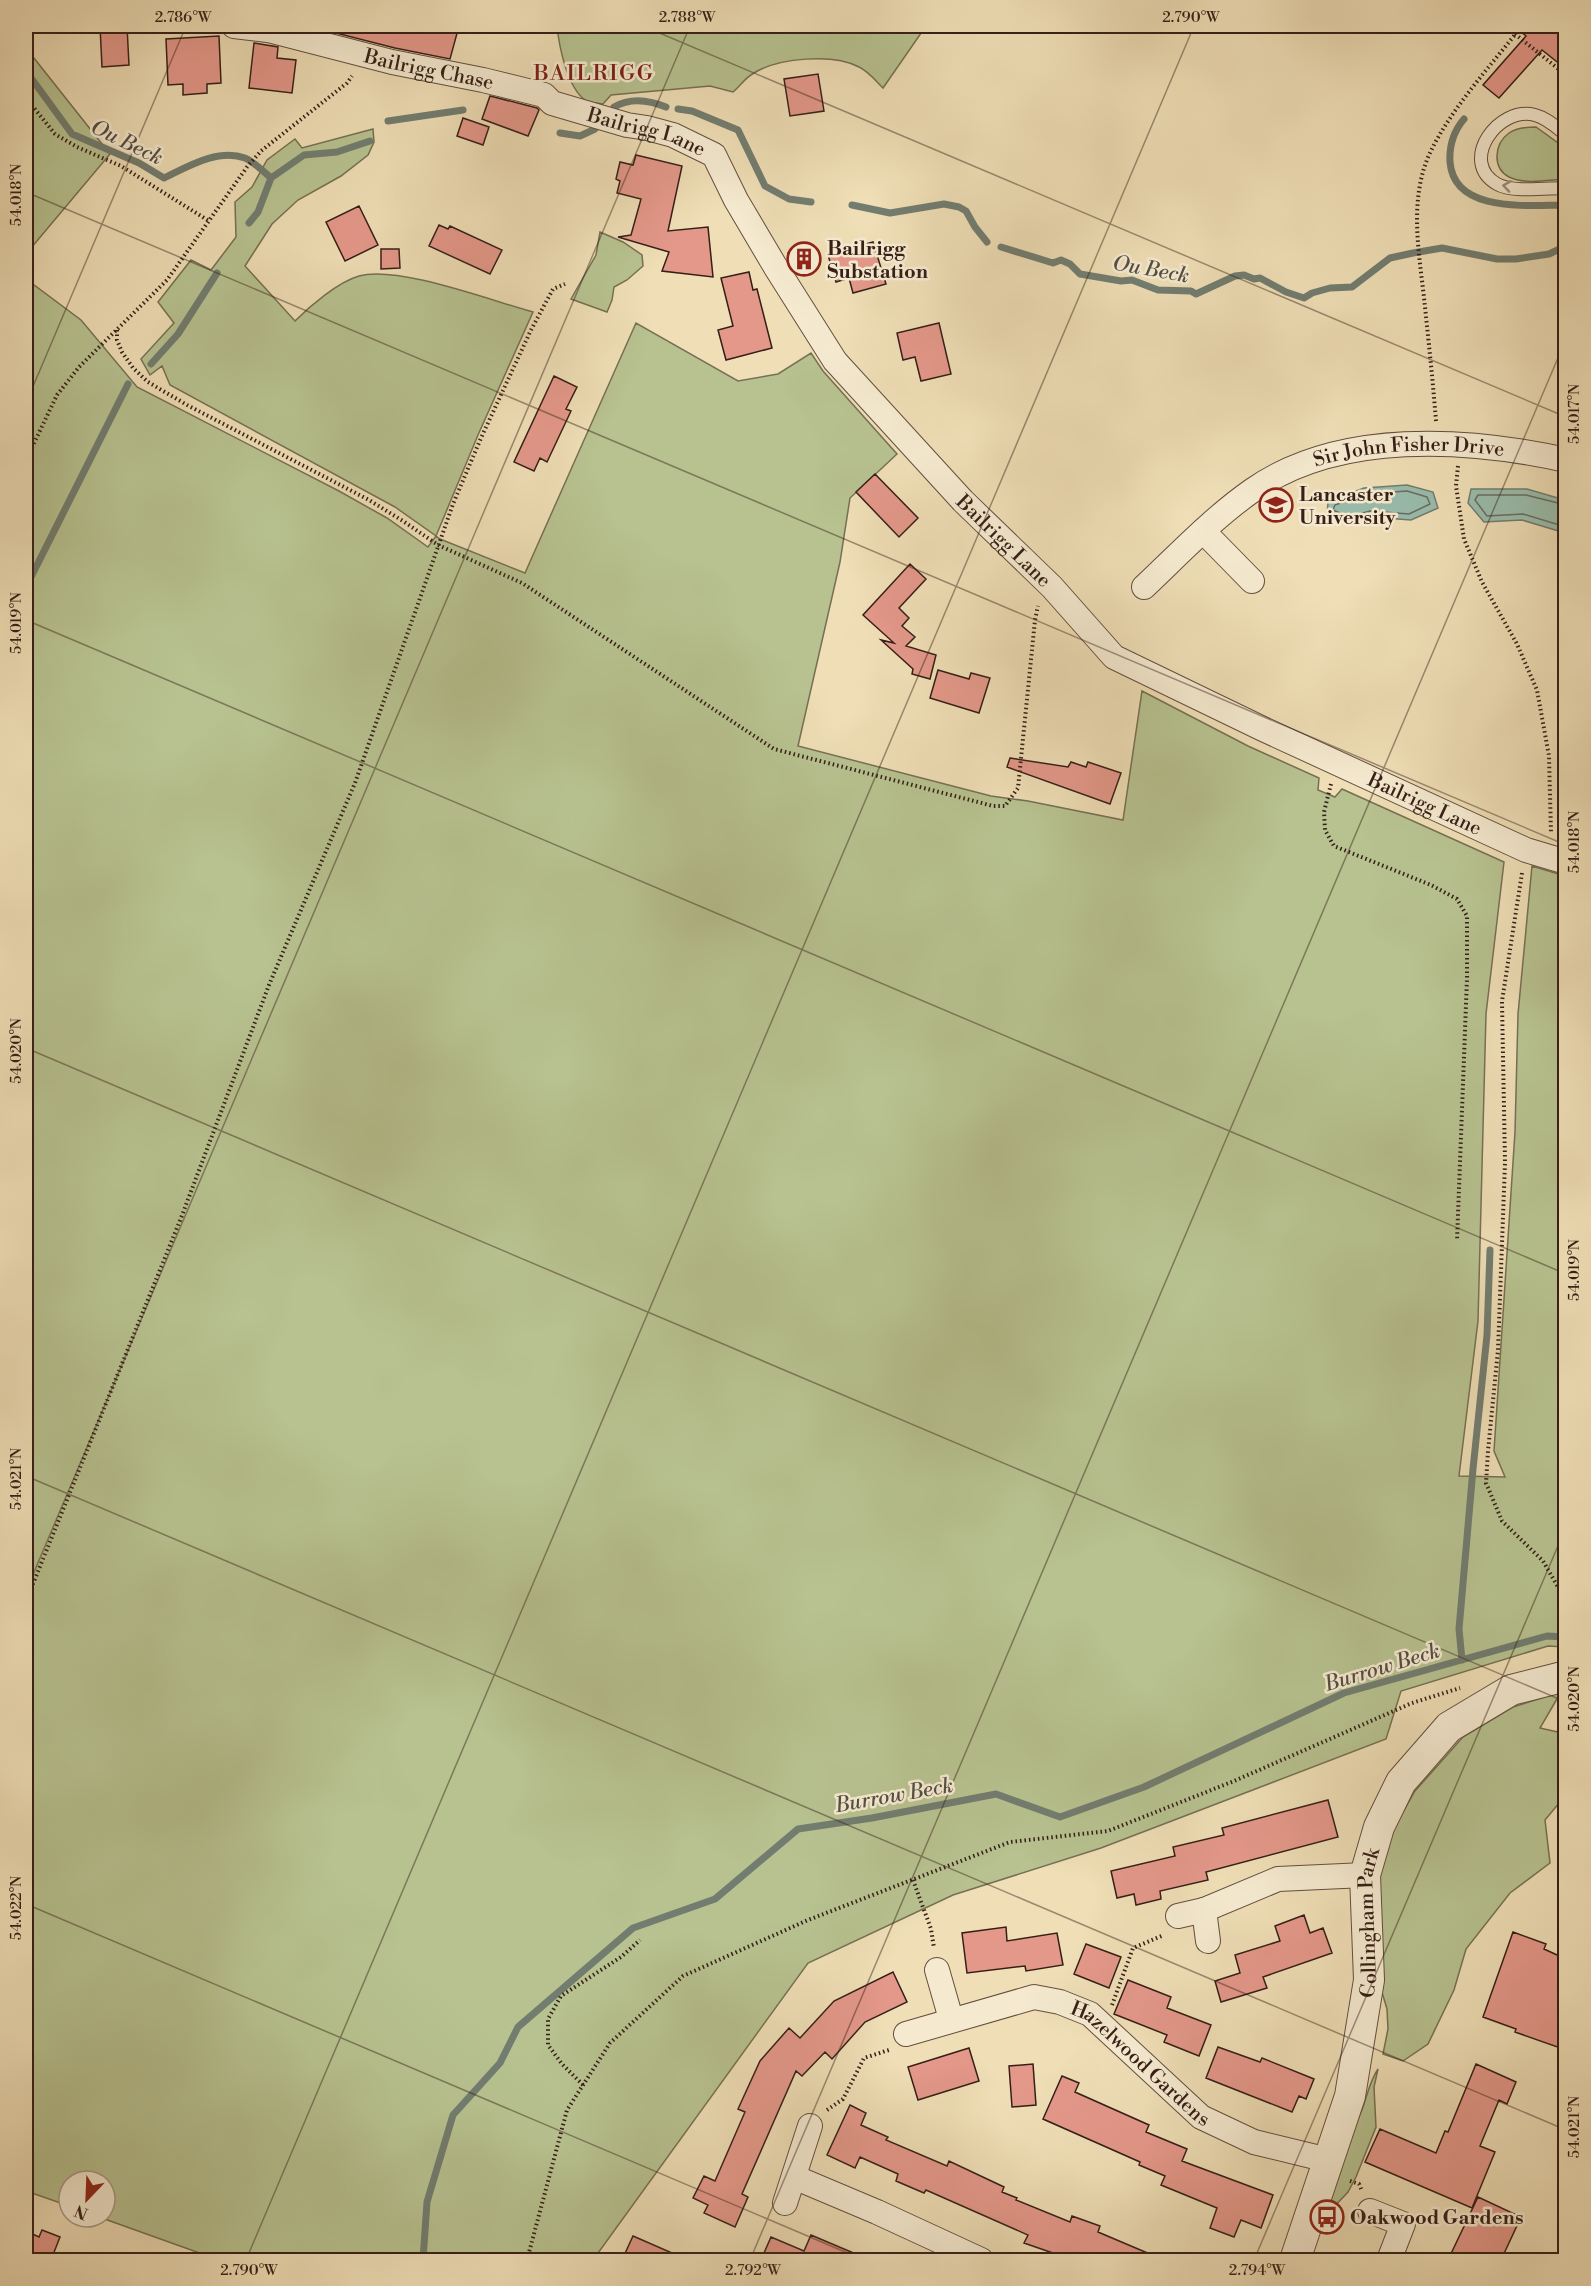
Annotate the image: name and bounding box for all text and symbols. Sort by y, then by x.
text: 2.786°W [155,8,212,27]
text: 2.788°W [659,8,716,27]
text: 2.790°W [1162,8,1220,27]
street label: Bailrigg Chase [360,44,496,96]
district label: BAILRIGG [533,60,654,87]
street label: Bailrigg Lane [583,103,709,163]
water label: Ou Beck [86,114,167,171]
text: 54.018°N [7,164,26,226]
one-way arrow [1503,181,1512,193]
place label: Bailrigg Substation [827,237,929,285]
building icon: Bailrigg Substation [786,241,822,277]
water label: Ou Beck [1111,250,1191,289]
text: 54.017°N [1565,384,1584,444]
street label: Sir John Fisher Drive [1310,433,1506,474]
place label: Lancaster University [1299,483,1397,531]
school or university icon: Lancaster University [1258,487,1294,523]
street label: Bailrigg Lane [949,489,1056,593]
text: 54.019°N [7,592,26,654]
street label: Bailrigg Lane [1363,767,1485,842]
text: 54.018°N [1565,811,1584,873]
text: 54.020°N [7,1018,26,1084]
text: 54.019°N [1565,1239,1584,1301]
text: 54.021°N [7,1448,26,1510]
water label: Burrow Beck [1320,1638,1443,1698]
text: 54.020°N [1565,1666,1584,1732]
water label: Burrow Beck [832,1773,955,1819]
street label: Collingham Park [1354,1844,1387,2000]
text: 54.022°N [7,1876,26,1940]
street label: Hazelwood Gardens [1067,1997,1213,2133]
text: 54.021°N [1565,2096,1584,2158]
north arrow [57,2169,117,2229]
bus stop icon: Oakwood Gardens [1309,2199,1345,2235]
text: N [71,2200,91,2224]
place label: Oakwood Gardens [1350,2206,1523,2231]
text: 2.790°W [220,2261,278,2280]
text: 2.792°W [725,2261,781,2280]
text: 2.794°W [1229,2261,1286,2280]

